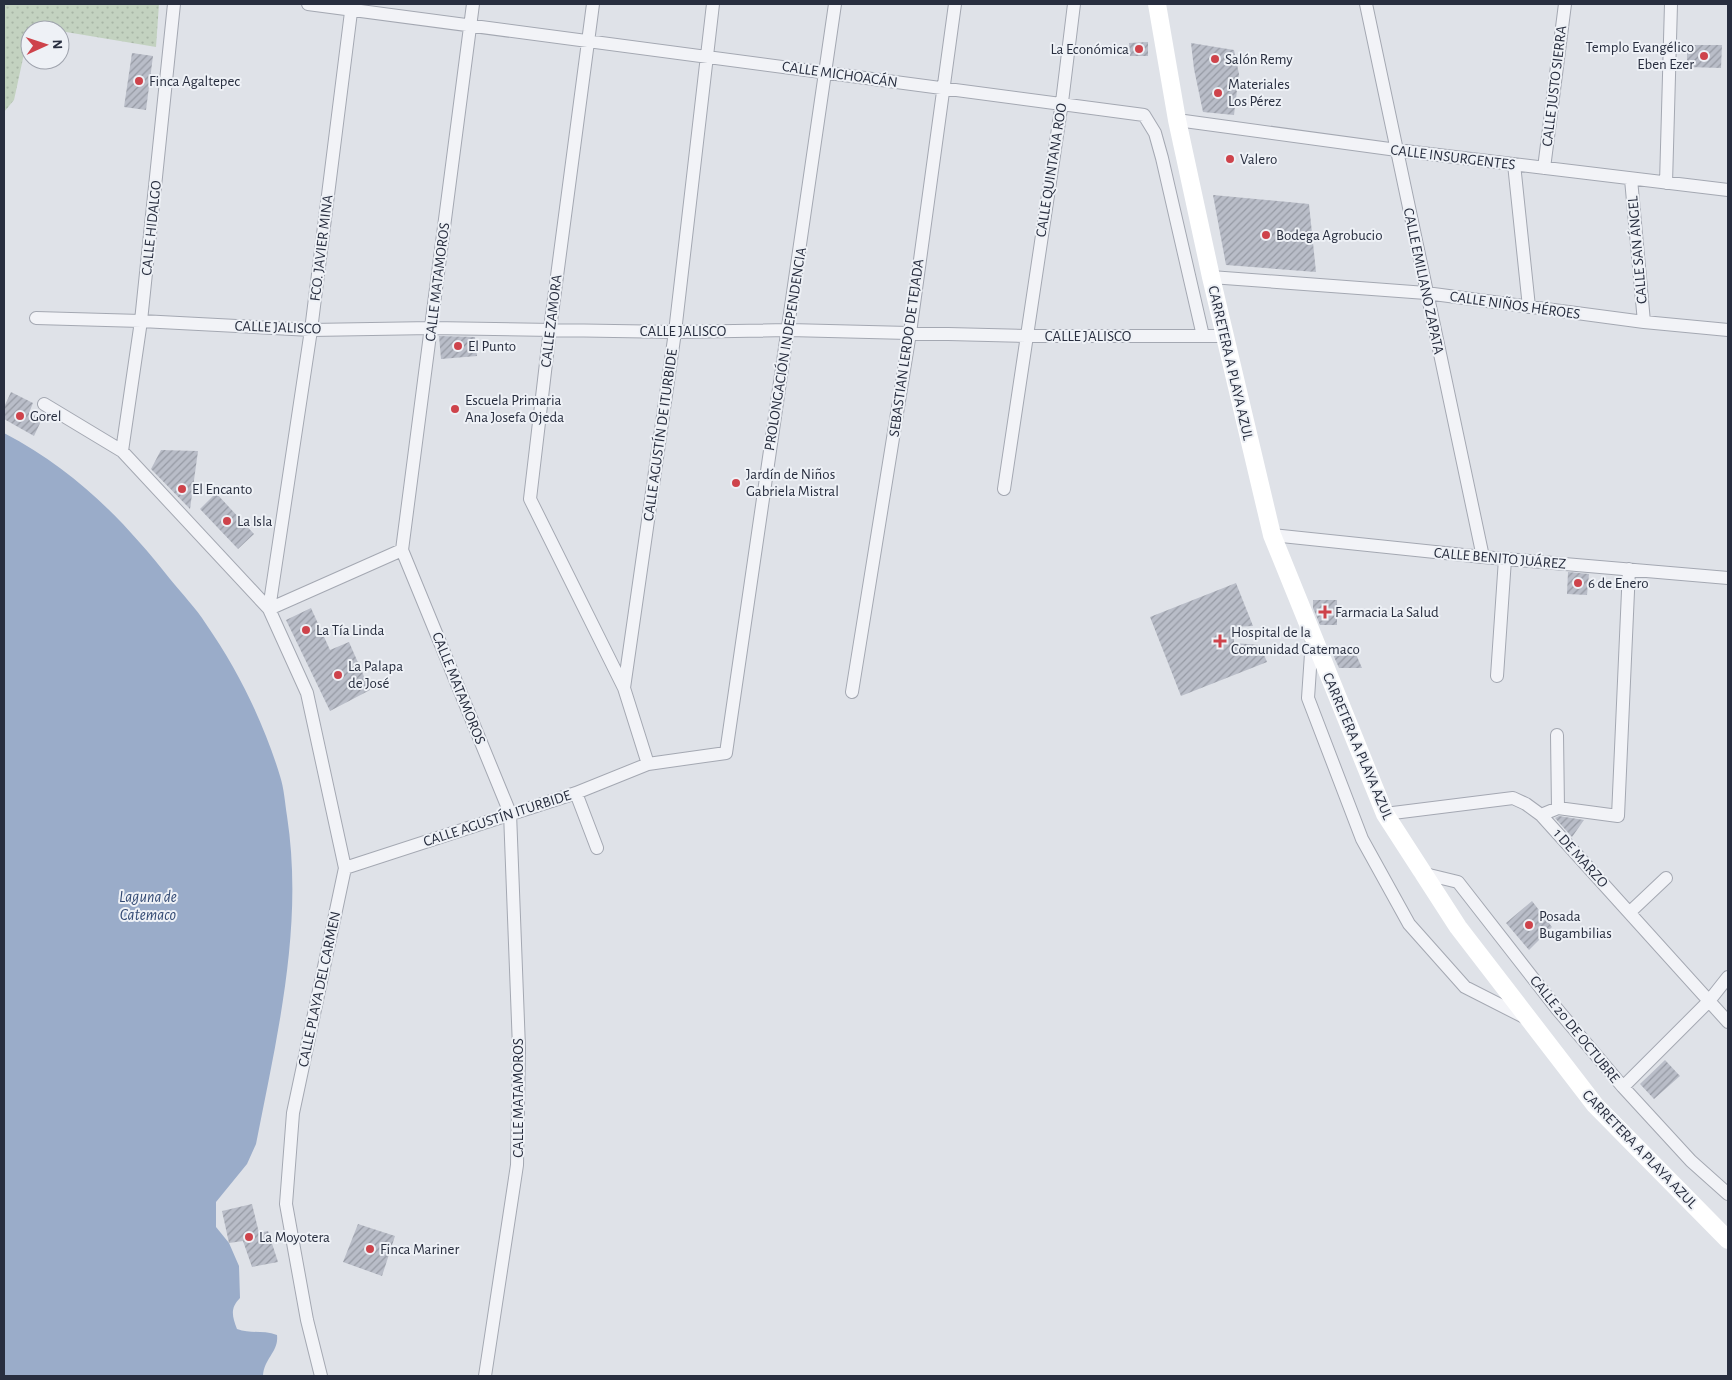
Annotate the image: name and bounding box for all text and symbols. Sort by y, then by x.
north arrow [20,20,70,70]
street label: CALLE JUSTO SIERRA [1540,24,1569,147]
text: N [50,39,64,50]
place label: Templo Evangélico Eben Ezer [1585,40,1694,72]
place label: La Económica [1050,42,1129,57]
marker: La Económica [1133,43,1145,55]
marker: Templo Evangélico Eben Ezer [1698,50,1710,62]
place label: Salón Remy [1225,52,1293,67]
marker: Salón Remy [1209,53,1221,65]
street label: CALLE MICHOACÁN [781,57,899,90]
place label: Finca Agaltepec [149,74,240,89]
marker: Finca Agaltepec [133,75,145,87]
place label: Materiales Los Pérez [1228,77,1290,109]
marker: Materiales Los Pérez [1212,87,1224,99]
street label: CALLE QUINTANA ROO [1033,102,1069,238]
street label: CALLE INSURGENTES [1390,142,1516,173]
place label: Valero [1240,152,1277,167]
marker: Valero [1224,153,1236,165]
street label: CALLE HIDALGO [139,180,164,276]
street label: FCO. JAVIER MINA [308,194,336,302]
street label: CALLE SAN ÁNGEL [1623,195,1650,305]
street label: CALLE EMILIANO ZAPATA [1401,207,1446,356]
street label: CALLE MATAMOROS [423,222,452,342]
place label: Bodega Agrobucio [1276,228,1383,243]
marker: Bodega Agrobucio [1260,229,1272,241]
street label: PROLONGACIÓN INDEPENDENCIA [760,246,809,452]
street label: SEBASTIAN LERDO DE TEJADA [887,258,926,438]
street label: CALLE ZAMORA [538,273,565,368]
street label: CARRETERA A PLAYA AZUL [1205,284,1256,443]
street label: CALLE NIÑOS HÉROES [1449,287,1581,322]
street label: CALLE JALISCO [234,318,322,337]
street label: CALLE JALISCO [640,324,726,339]
street label: CALLE JALISCO [1045,329,1131,344]
place label: El Punto [468,339,516,354]
marker: El Punto [452,340,464,352]
street label: CALLE AGUSTÍN DE ITURBIDE [639,348,680,522]
place label: Escuela Primaria Ana Josefa Ojeda [465,393,564,425]
marker: Escuela Primaria Ana Josefa Ojeda [449,403,461,415]
place label: Gorel [30,409,61,424]
marker: Gorel [14,410,26,422]
place label: Jardín de Niños Gabriela Mistral [746,467,839,499]
marker: Jardín de Niños Gabriela Mistral [730,477,742,489]
place label: El Encanto [192,482,252,497]
marker: El Encanto [176,483,188,495]
place label: La Isla [237,514,273,529]
marker: La Isla [221,515,233,527]
street label: CALLE BENITO JUÁREZ [1433,543,1567,572]
place label: 6 de Enero [1588,576,1649,591]
marker: 6 de Enero [1572,577,1584,589]
place label: Farmacia La Salud [1335,605,1439,620]
marker: Farmacia La Salud [1319,606,1331,618]
place label: La Tía Linda [316,623,384,638]
marker: La Tía Linda [300,624,312,636]
place label: Hospital de la Comunidad Catemaco [1231,625,1360,657]
street label: CALLE MATAMOROS [429,630,488,746]
marker: Hospital de la Comunidad Catemaco [1213,634,1227,648]
place label: La Palapa de José [348,659,403,691]
marker: La Palapa de José [332,669,344,681]
street label: CARRETERA A PLAYA AZUL [1320,670,1396,823]
street label: CALLE AGUSTÍN ITURBIDE [421,786,573,849]
street label: 1 DE MARZO [1551,826,1611,891]
water label: Laguna de Catemaco [119,889,177,923]
place label: Posada Bugambilias [1539,909,1612,941]
street label: CALLE PLAYA DEL CARMEN [296,910,343,1068]
marker: Posada Bugambilias [1523,919,1535,931]
street label: CALLE 20 DE OCTUBRE [1527,973,1622,1086]
street label: CALLE MATAMOROS [511,1038,526,1158]
street label: CARRETERA A PLAYA AZUL [1579,1087,1700,1212]
place label: La Moyotera [259,1230,330,1245]
marker: La Moyotera [243,1231,255,1243]
place label: Finca Mariner [380,1242,460,1257]
marker: Finca Mariner [364,1243,376,1255]

